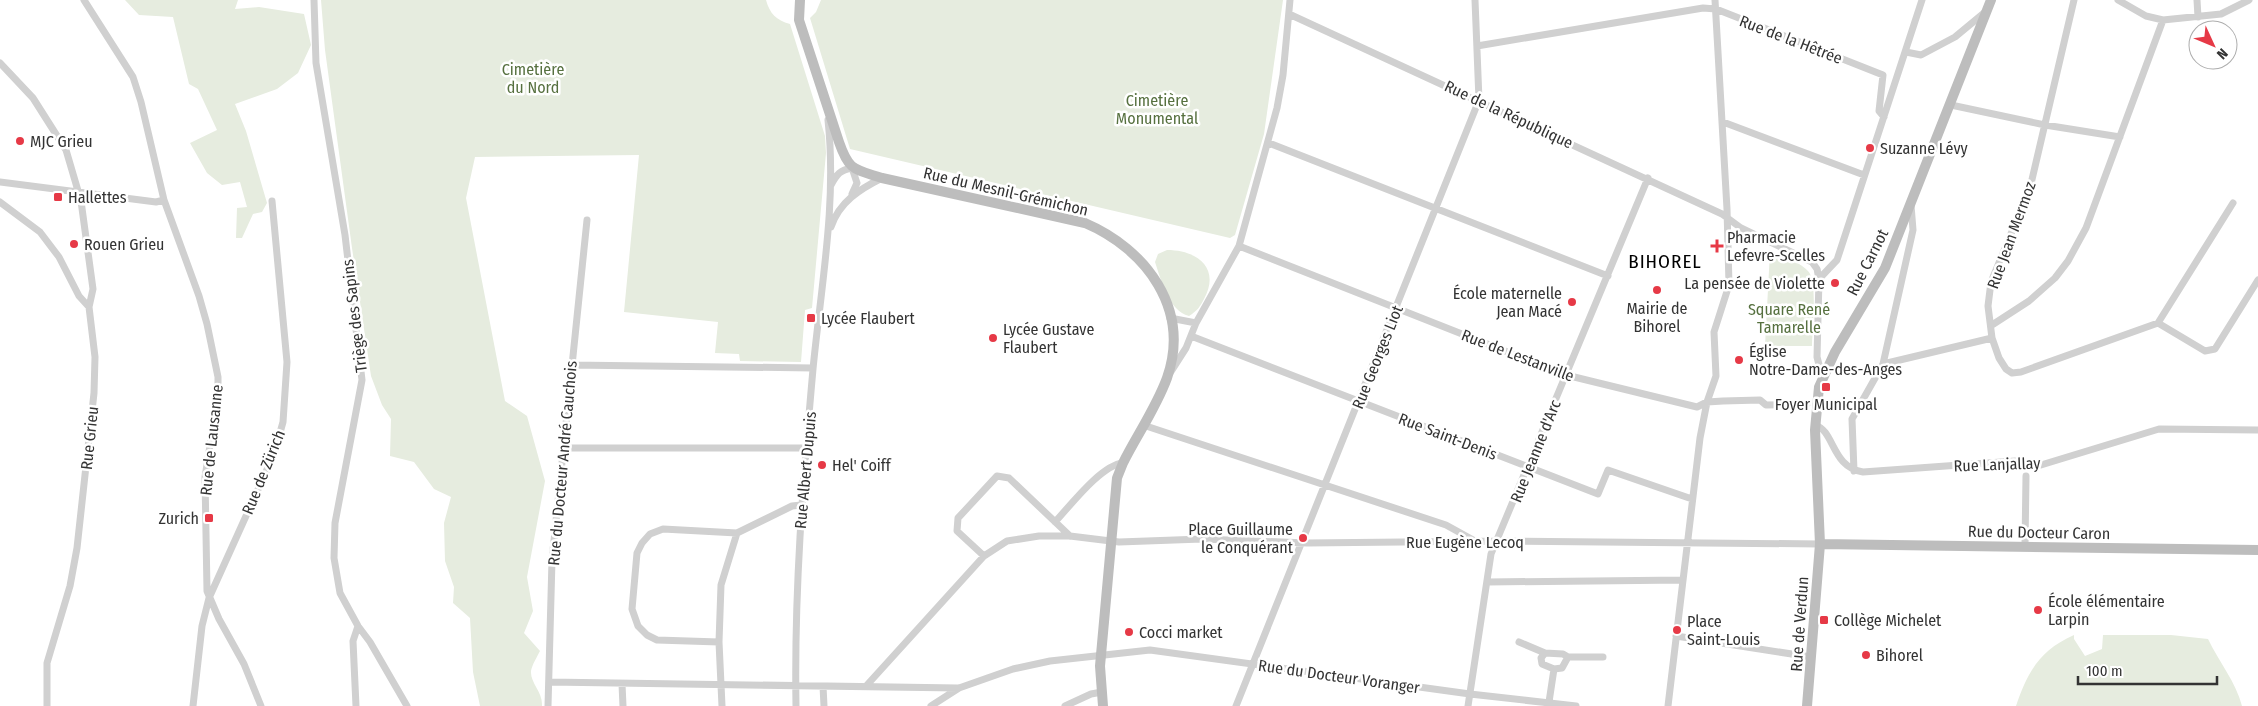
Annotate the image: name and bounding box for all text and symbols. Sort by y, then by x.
street label: Rue de la Hêtrée [1737,11,1845,68]
north arrow [2188,20,2238,70]
text: N [2213,45,2231,63]
park label: Cimetière du Nord [502,60,564,97]
street label: Rue de la République [1442,76,1576,153]
park label: Cimetière Monumental [1116,91,1198,128]
place label: MJC Grieu [30,132,93,151]
marker: MJC Grieu [14,135,26,147]
place label: Suzanne Lévy [1880,139,1968,158]
marker: Suzanne Lévy [1864,142,1876,154]
street label: Rue du Mesnil-Grémichon [922,163,1090,220]
street label: Rue Jean Mermoz [1983,179,2040,291]
place label: Hallettes [68,188,127,207]
marker: Hallettes [52,191,64,203]
street label: Rue Carnot [1843,225,1893,299]
place label: Pharmacie Lefevre-Scelles [1727,228,1825,265]
place label: Rouen Grieu [84,235,164,254]
marker: Rouen Grieu [68,238,80,250]
marker: Pharmacie Lefevre-Scelles [1711,240,1723,252]
district label: BIHOREL [1628,250,1702,273]
street label: Triège des Sapins [338,258,371,374]
place label: La pensée de Violette [1684,274,1825,293]
marker: La pensée de Violette [1829,277,1841,289]
place label: École maternelle Jean Macé [1453,284,1562,321]
marker: Mairie de Bihorel [1651,284,1663,296]
marker: École maternelle Jean Macé [1566,296,1578,308]
place label: Mairie de Bihorel [1626,299,1688,336]
park label: Square René Tamarelle [1748,300,1830,337]
street label: Rue Georges Liot [1348,302,1407,412]
place label: Lycée Flaubert [821,309,915,328]
marker: Lycée Flaubert [805,312,817,324]
place label: Lycée Gustave Flaubert [1003,320,1094,357]
street label: Rue de Lestanville [1459,325,1577,386]
marker: Lycée Gustave Flaubert [987,332,999,344]
place label: Église Notre-Dame-des-Anges [1749,342,1902,379]
marker: Église Notre-Dame-des-Anges [1733,354,1745,366]
street label: Rue du Docteur André Cauchois [544,360,581,566]
marker: Foyer Municipal [1820,381,1832,393]
street label: Rue de Lausanne [196,384,227,496]
place label: Foyer Municipal [1775,395,1877,414]
street label: Rue Jeanne d'Arc [1506,397,1565,505]
street label: Rue Grieu [77,405,102,471]
street label: Rue Saint-Denis [1396,409,1500,464]
street label: Rue Albert Dupuis [791,410,820,530]
street label: Rue de Zürich [238,427,289,517]
street label: Rue Lanjallay [1953,453,2042,476]
place label: Hel' Coiff [832,456,892,475]
marker: Hel' Coiff [816,459,828,471]
place label: Zurich [159,509,199,528]
marker: Zurich [203,512,215,524]
place label: Place Guillaume le Conquérant [1188,520,1294,557]
street label: Rue du Docteur Caron [1968,522,2110,543]
marker: Place Guillaume le Conquérant [1297,532,1309,544]
street label: Rue Eugène Lecoq [1406,533,1524,552]
street label: Rue de Verdun [1787,576,1812,672]
place label: École élémentaire Larpin [2048,592,2165,629]
marker: École élémentaire Larpin [2032,604,2044,616]
place label: Collège Michelet [1834,611,1942,630]
place label: Place Saint-Louis [1687,612,1760,649]
marker: Collège Michelet [1818,614,1830,626]
place label: Cocci market [1139,623,1223,642]
marker: Place Saint-Louis [1671,624,1683,636]
marker: Cocci market [1123,626,1135,638]
place label: Bihorel [1876,646,1923,665]
marker: Bihorel [1860,649,1872,661]
scale bar [2078,654,2217,686]
street label: Rue du Docteur Voranger [1257,656,1421,697]
text: 100 m [2086,662,2123,680]

